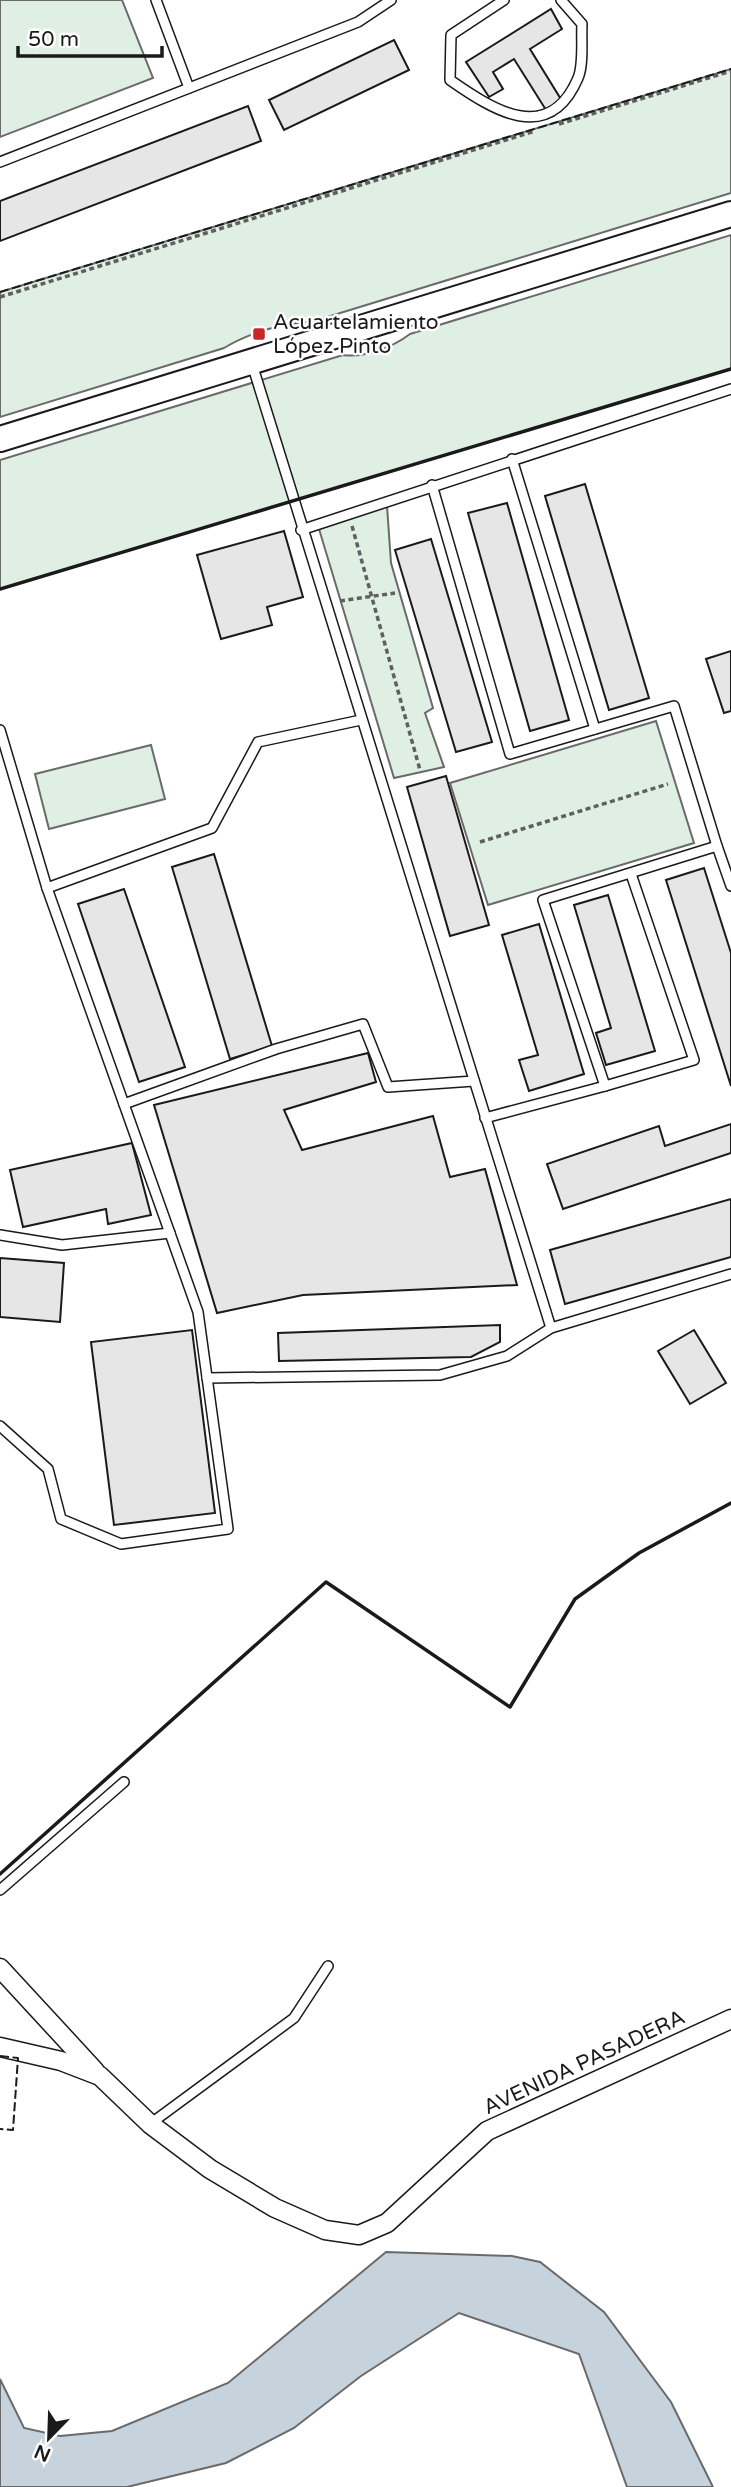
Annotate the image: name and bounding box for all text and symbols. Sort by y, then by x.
scale bar [18,14,161,58]
text: 50 m [28,27,79,52]
place label: Acuartelamiento López Pinto [273,310,439,359]
marker: Acuartelamiento López Pinto [251,326,267,342]
street label: AVENIDA PASADERA [480,2005,689,2120]
north arrow [14,2403,84,2473]
text: N [31,2440,54,2466]

